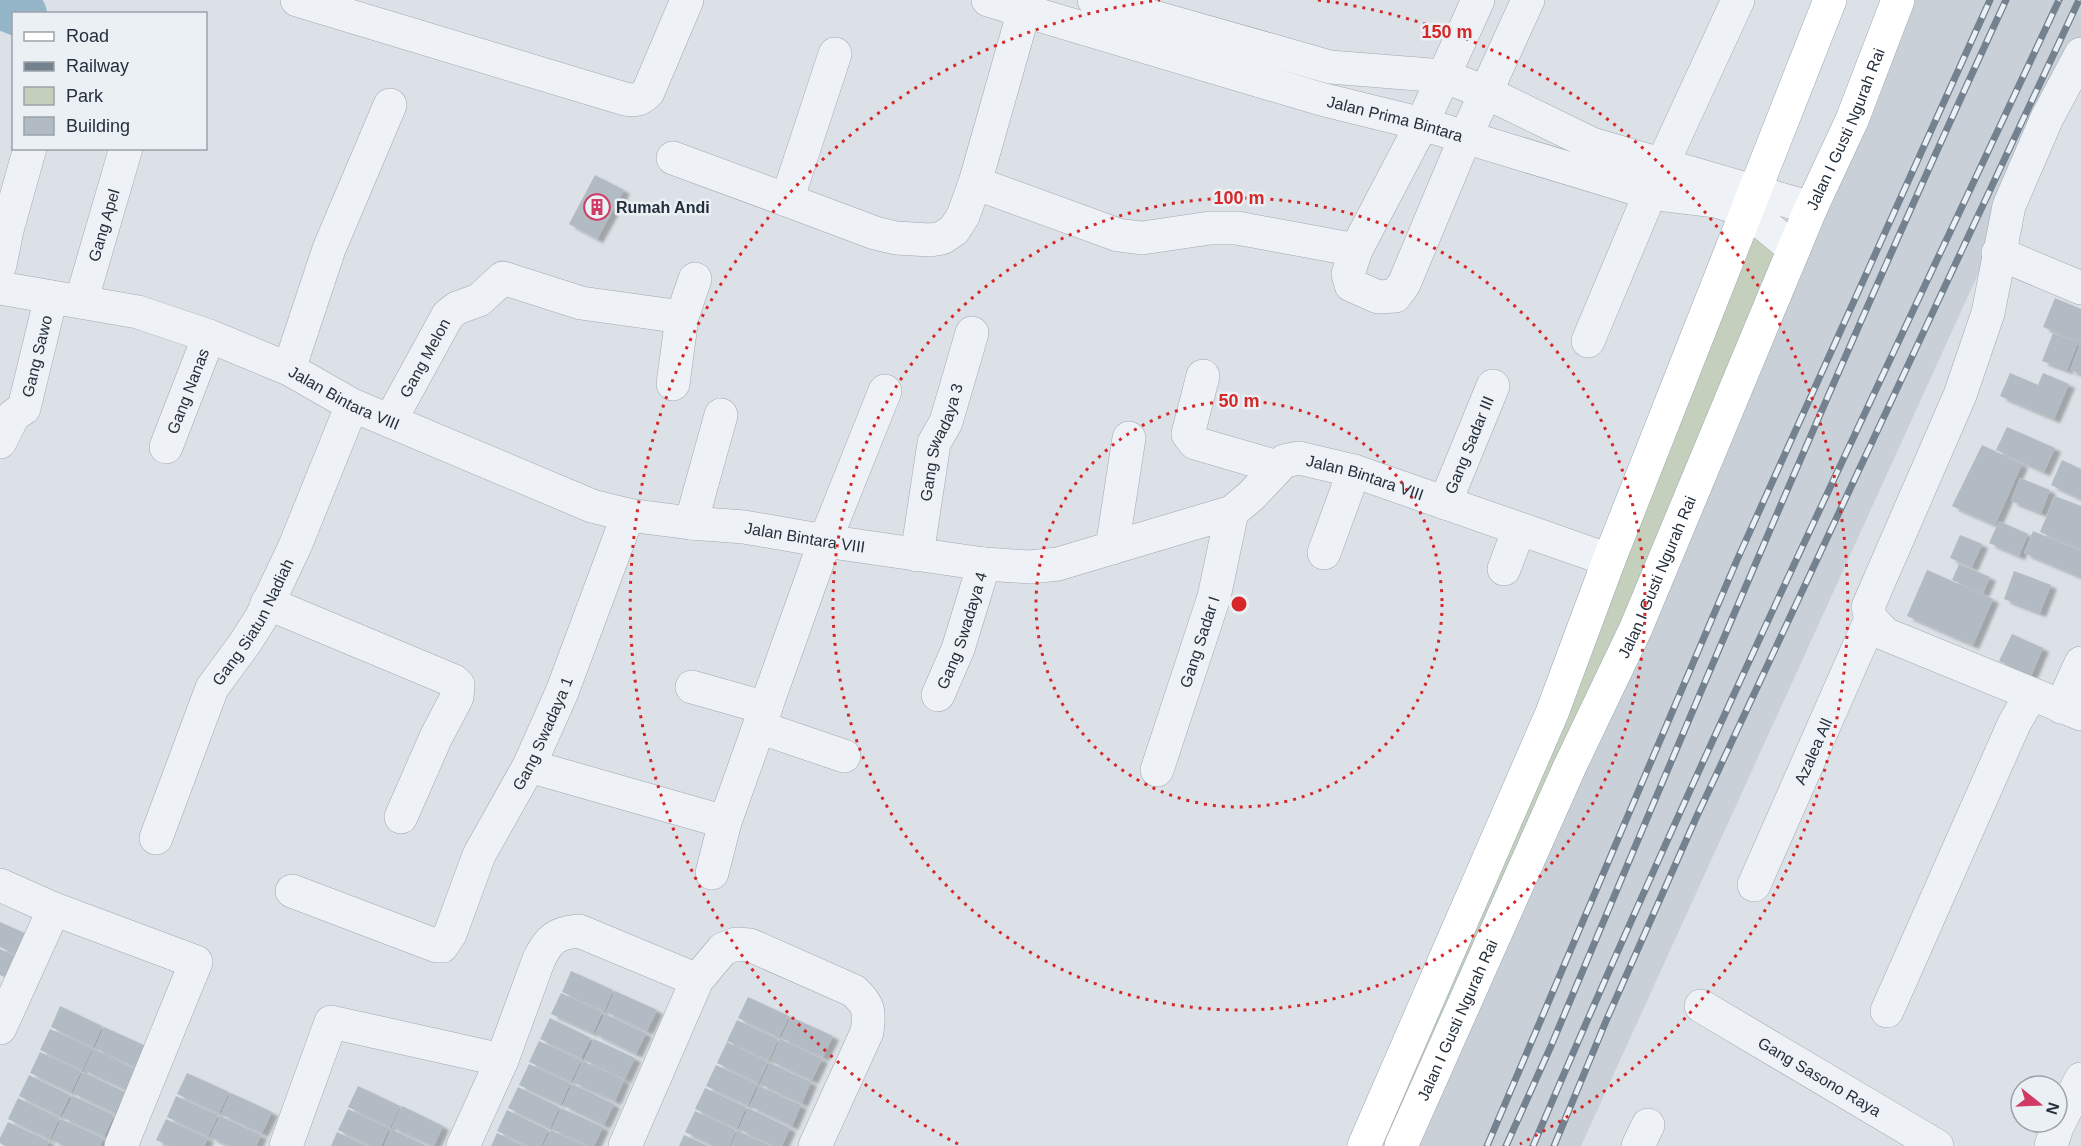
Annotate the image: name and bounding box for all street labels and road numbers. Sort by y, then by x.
street label: Jalan I Gusti Ngurah Rai [1803,46,1888,213]
street label: Jalan Prima Bintara [1325,93,1465,145]
street label: Gang Apel [85,187,123,264]
street label: Gang Sawo [19,314,55,399]
street label: Gang Melon [397,316,453,400]
street label: Gang Nanas [164,346,212,436]
street label: Jalan Bintara VIII [286,363,402,433]
street label: Gang Swadaya 3 [917,381,966,502]
street label: Gang Sadar III [1442,393,1497,496]
street label: Jalan Bintara VIII [1305,452,1426,504]
street label: Jalan I Gusti Ngurah Rai [1615,493,1699,661]
street label: Jalan Bintara VIII [743,519,866,556]
street label: Gang Siatun Nadiah [209,556,297,689]
street label: Gang Swadaya 4 [934,570,990,692]
street label: Gang Sadar I [1177,594,1223,690]
street label: Gang Swadaya 1 [509,674,576,793]
street label: Azalea All [1791,716,1835,787]
street label: Jalan I Gusti Ngurah Rai [1414,937,1501,1103]
street label: Gang Sasono Raya [1755,1034,1884,1120]

